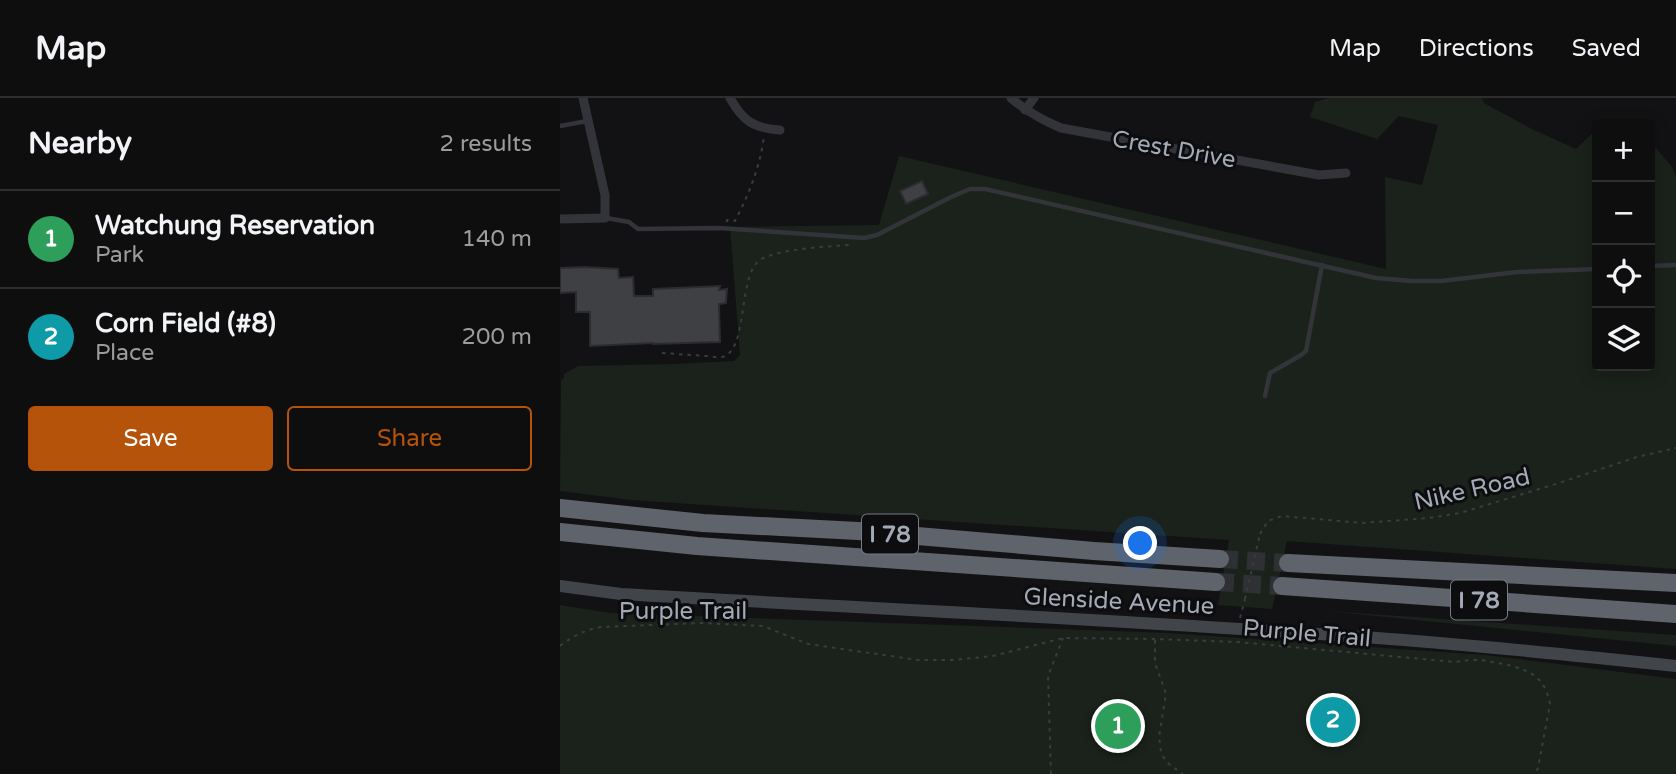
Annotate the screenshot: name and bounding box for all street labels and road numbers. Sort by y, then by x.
street label: Crest Drive [1110,124,1238,175]
street label: Nike Road [1411,462,1533,517]
road number: I 78 [862,514,918,554]
road number: I 78 [1451,580,1507,620]
street label: Glenside Avenue [1023,582,1215,621]
street label: Purple Trail [619,597,747,626]
street label: Purple Trail [1242,613,1372,654]

